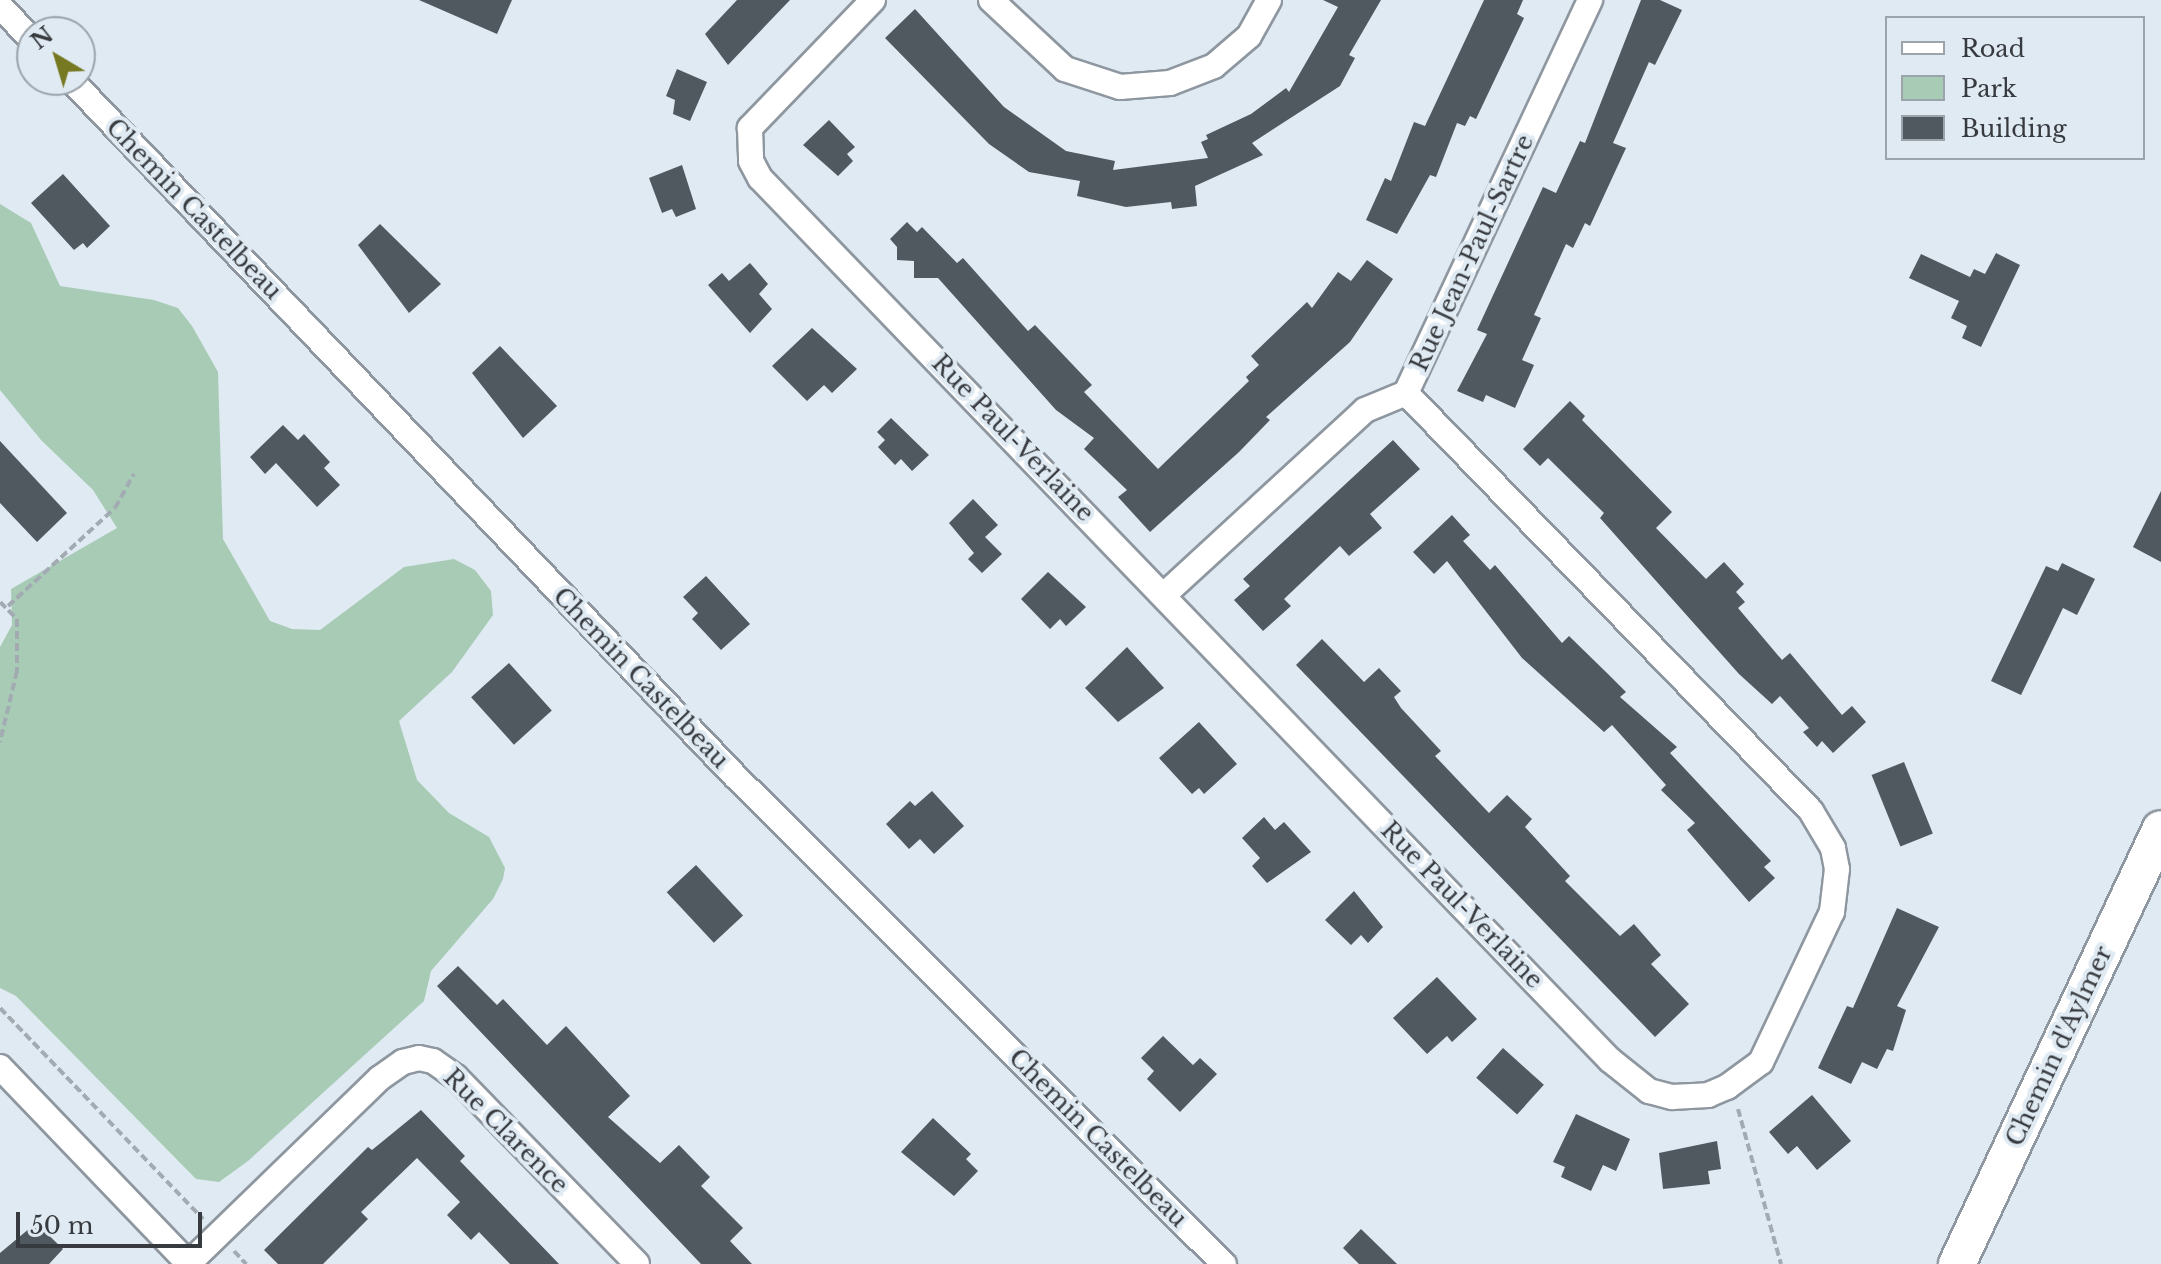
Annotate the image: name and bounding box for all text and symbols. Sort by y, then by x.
north arrow [16,16,96,96]
legend [1885,16,2145,160]
text: N [26,21,59,55]
text: Road [1961,34,2025,63]
text: Park [1961,74,2017,103]
street label: Chemin Castelbeau [100,113,288,305]
text: Building [1961,114,2067,143]
street label: Rue Jean-Paul-Sartre [1405,130,1539,376]
street label: Rue Paul-Verlaine [926,349,1100,527]
street label: Chemin Castelbeau [547,582,735,774]
street label: Rue Paul-Verlaine [1375,816,1549,994]
street label: Chemin d'Aylmer [2000,941,2118,1151]
street label: Chemin Castelbeau [1003,1043,1193,1233]
street label: Rue Clarence [438,1063,574,1199]
scale bar [20,1196,206,1246]
text: 50 m [30,1211,93,1240]

